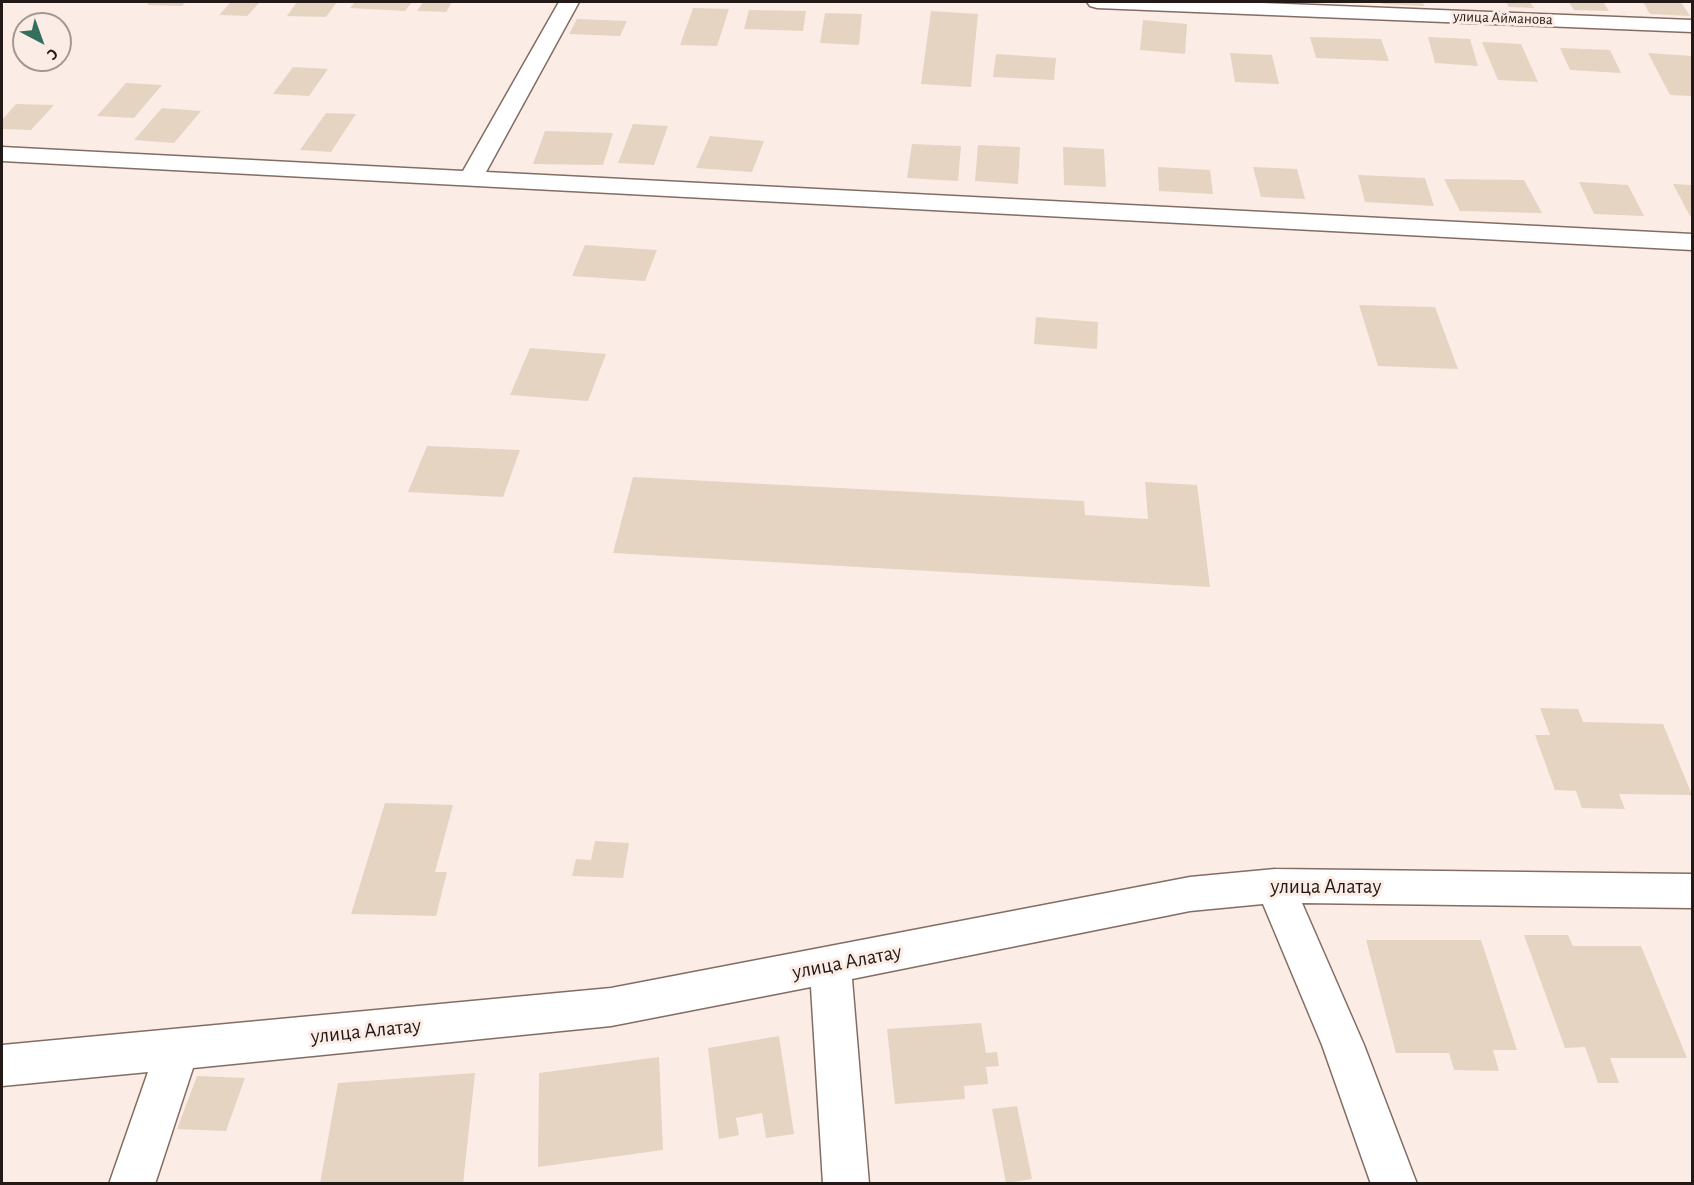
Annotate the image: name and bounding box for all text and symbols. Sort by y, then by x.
street label: улица Айманова [1453,7,1553,29]
north arrow [12,12,72,72]
text: С [44,45,61,63]
street label: улица Алатау [1271,874,1381,900]
street label: улица Алатау [790,939,904,985]
street label: улица Алатау [310,1013,422,1049]

